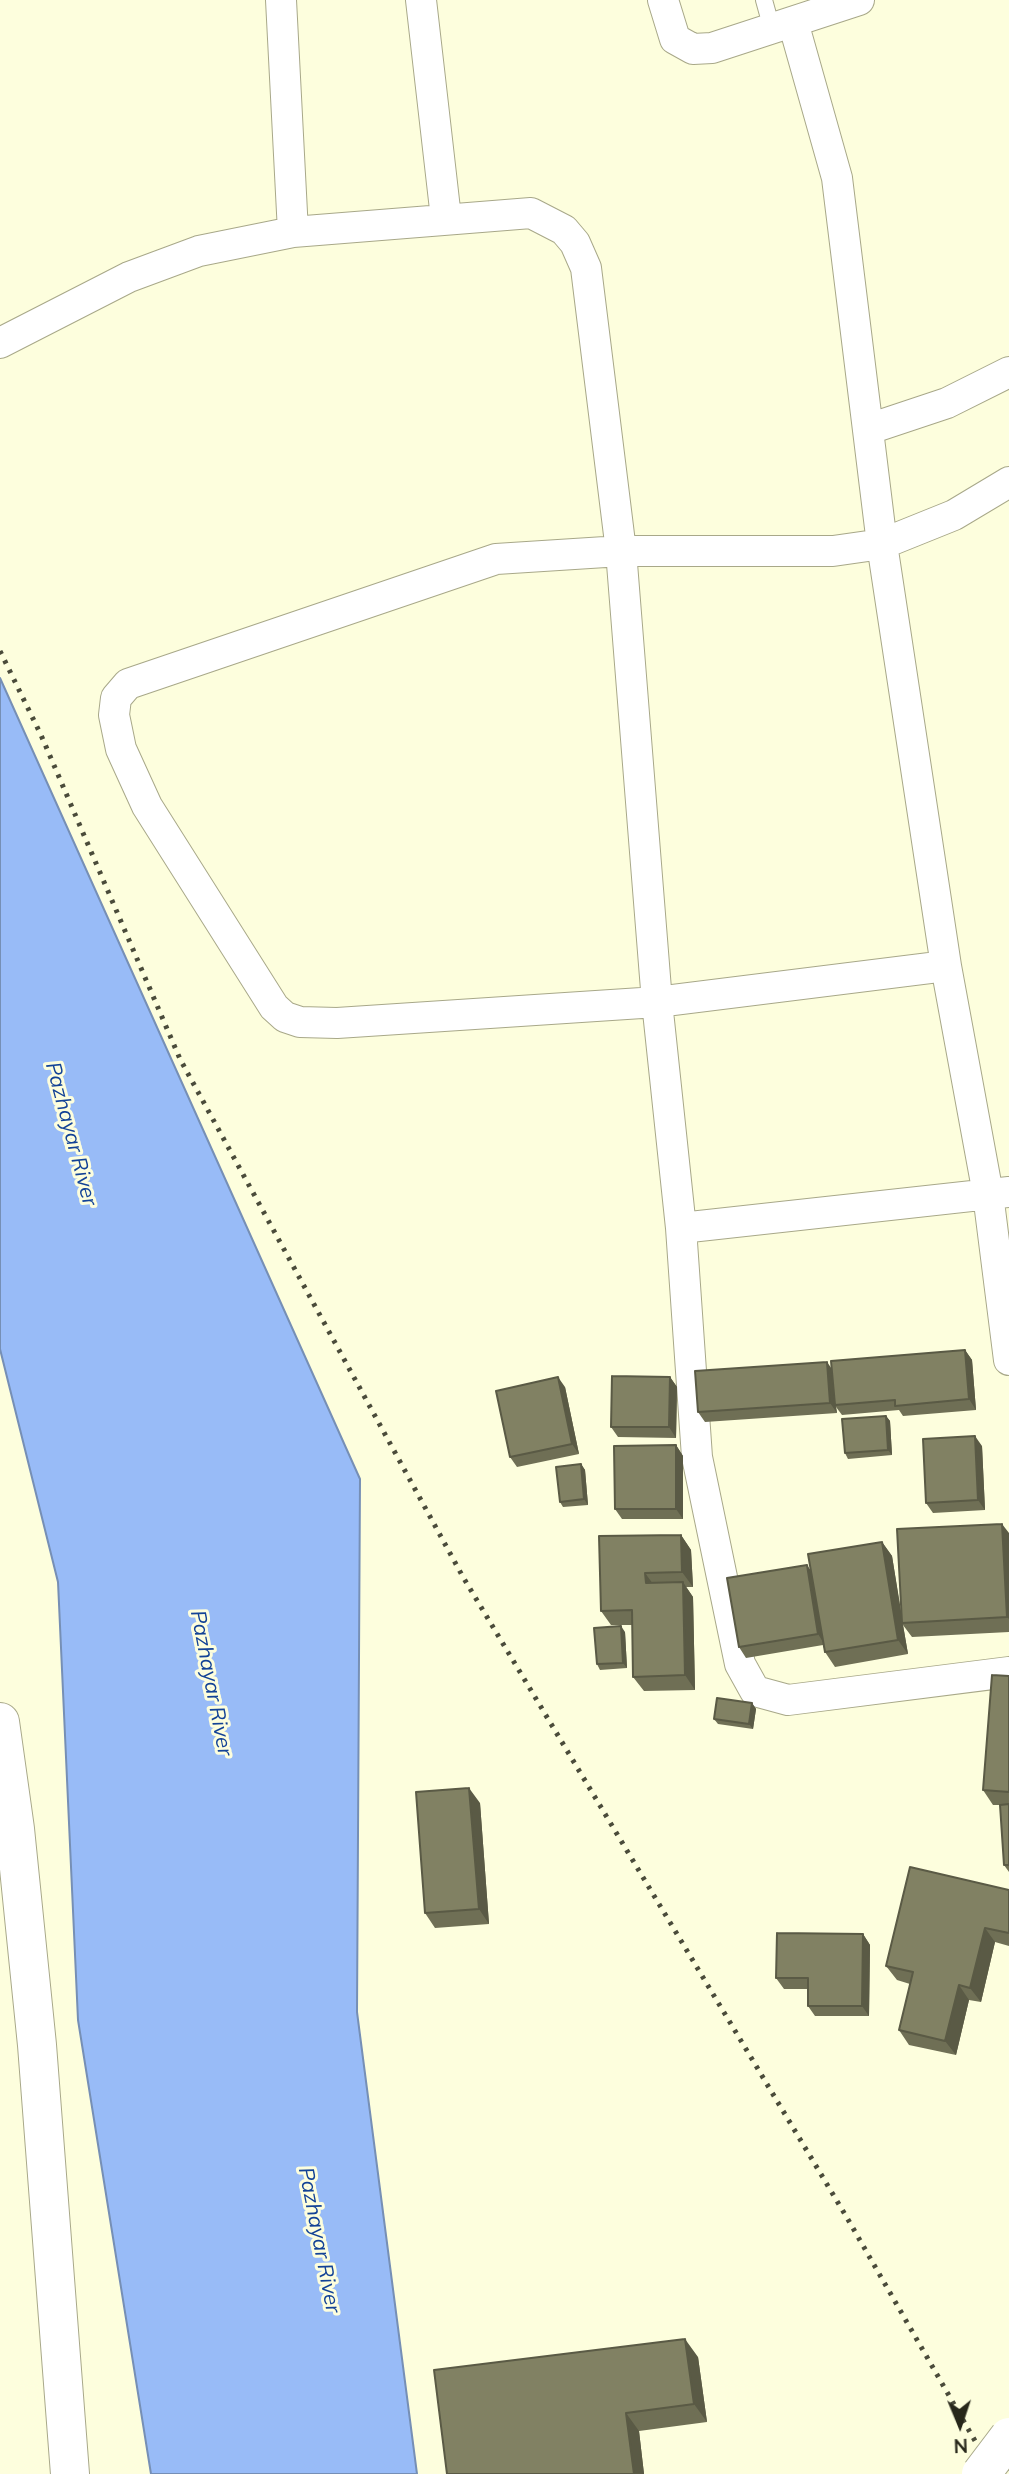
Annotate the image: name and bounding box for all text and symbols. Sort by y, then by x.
water label: Pazhayar River [40,1059,102,1209]
water label: Pazhayar River [185,1608,237,1758]
water label: Pazhayar River [293,2165,345,2315]
north arrow [925,2390,995,2460]
text: N [953,2434,968,2458]

